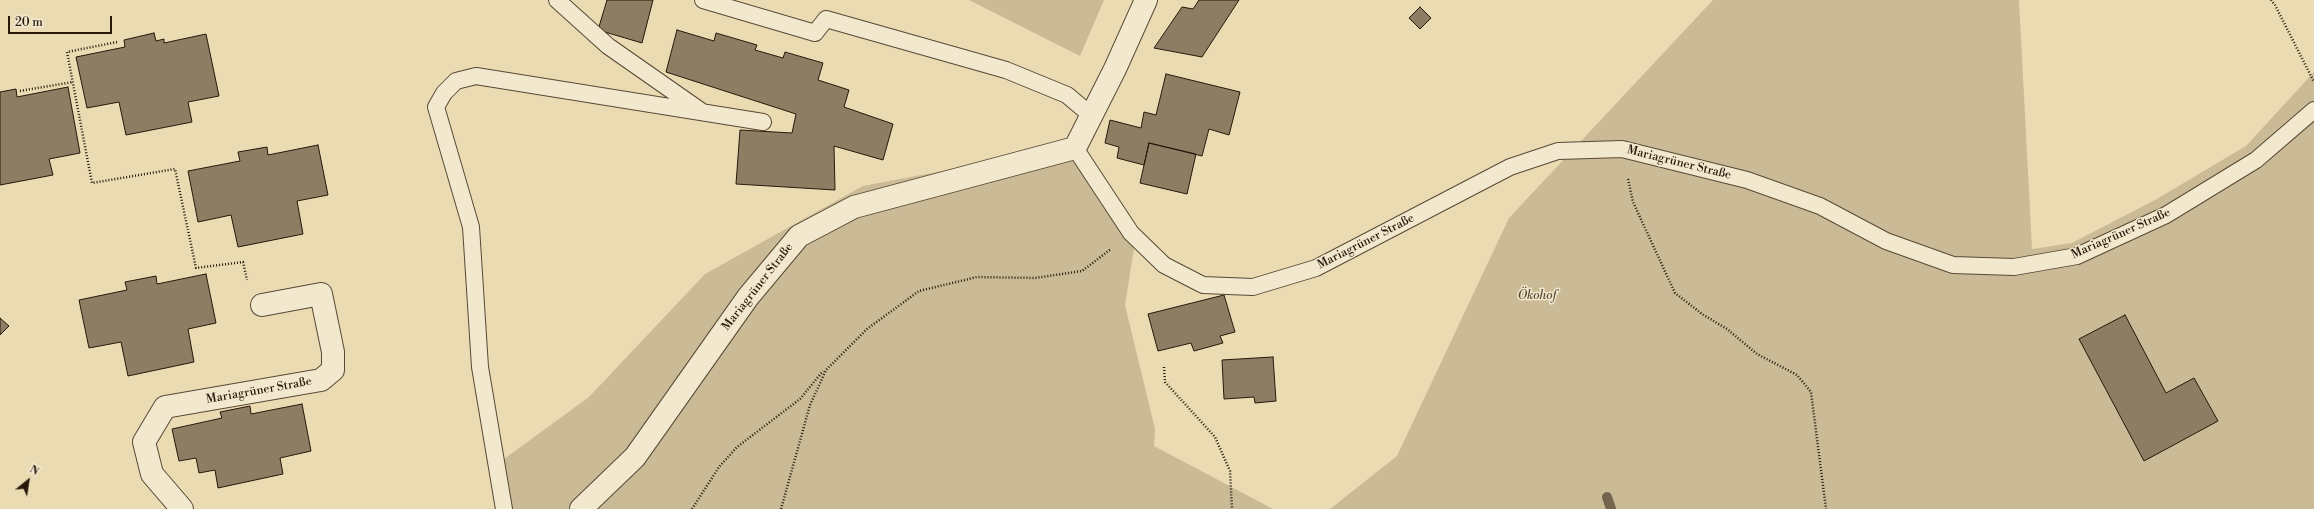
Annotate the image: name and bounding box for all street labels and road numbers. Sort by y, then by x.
street label: Mariagrüner Straße [1625,143,1733,183]
street label: Mariagrüner Straße [2069,206,2173,262]
street label: Mariagrüner Straße [1315,211,1417,273]
street label: Mariagrüner Straße [719,240,797,334]
street label: Mariagrüner Straße [205,375,313,407]

